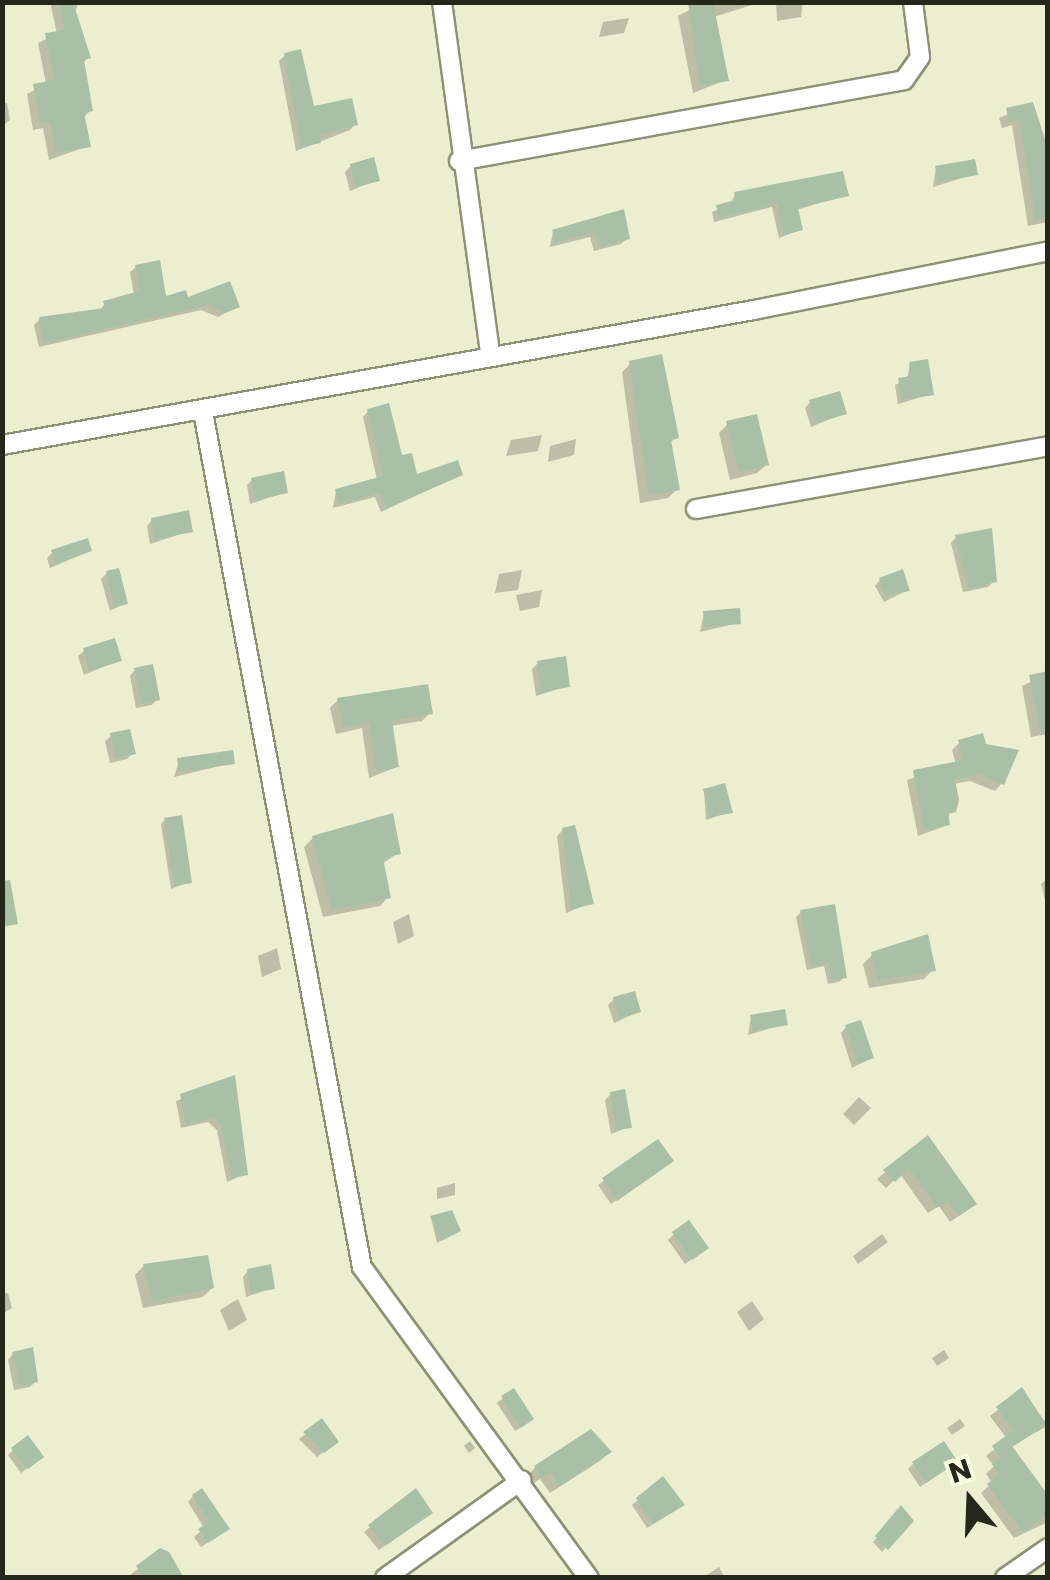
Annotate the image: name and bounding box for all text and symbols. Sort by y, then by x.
text: N [944,1449,976,1493]
north arrow [920,1450,1020,1550]

